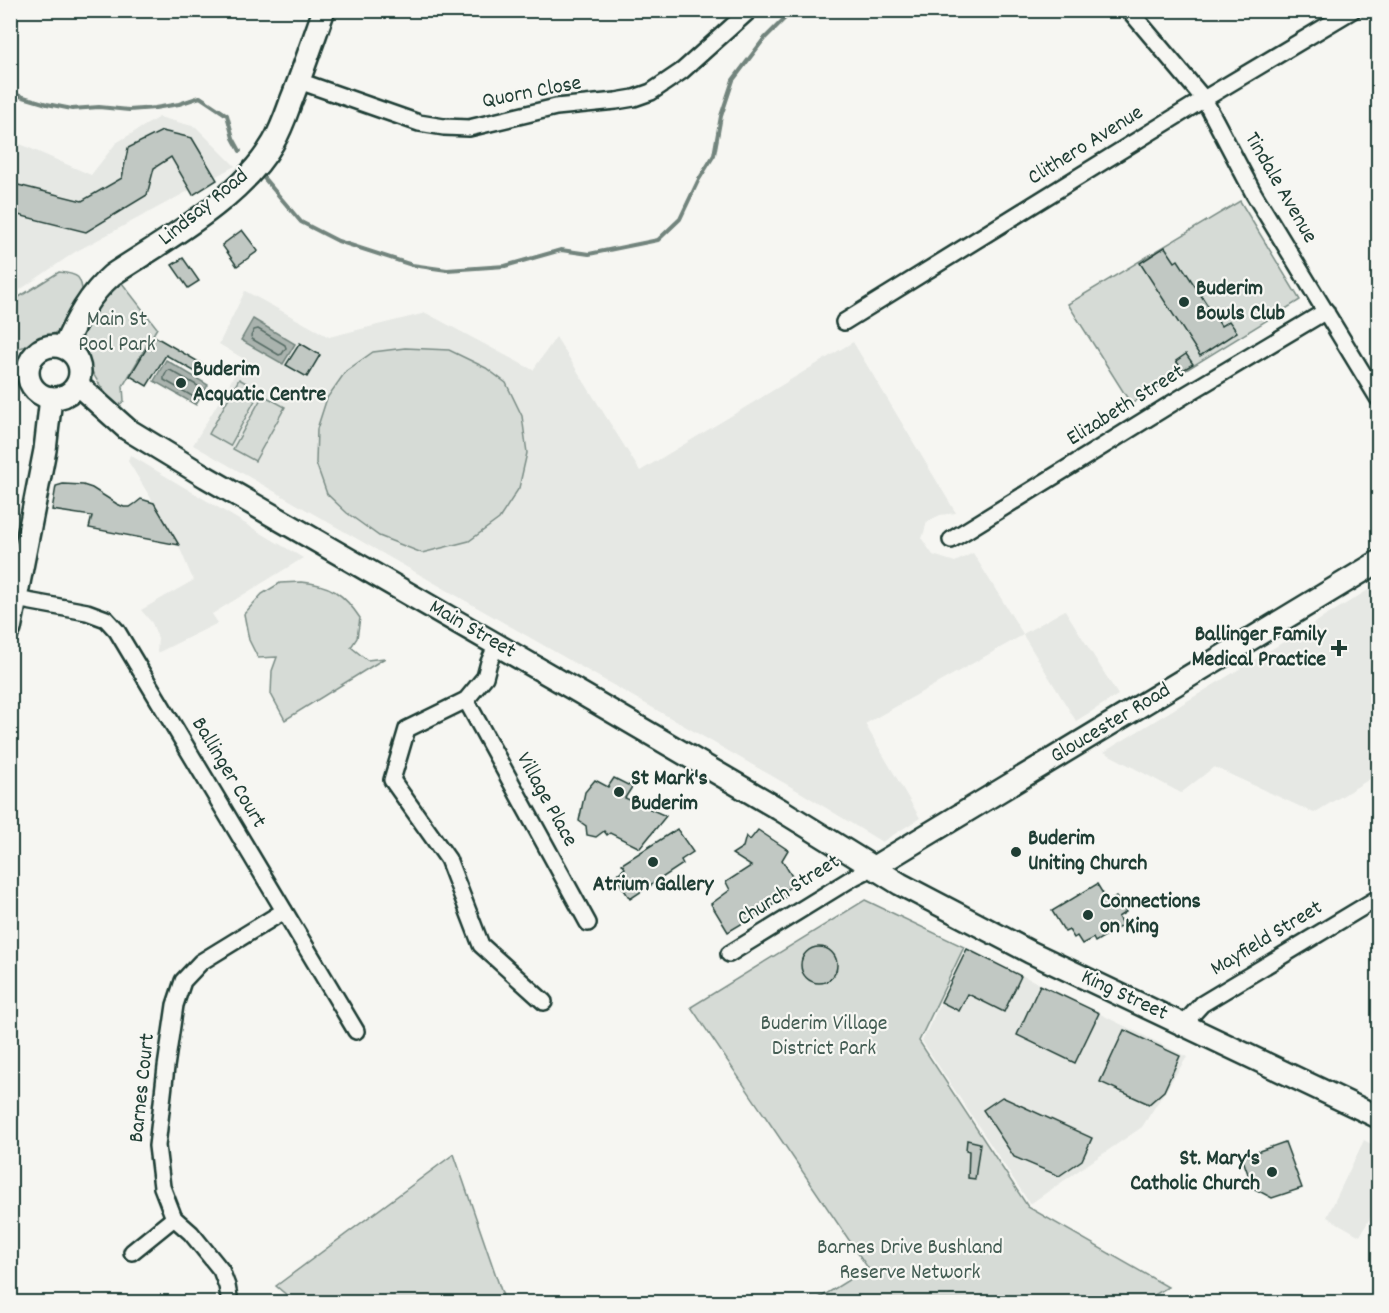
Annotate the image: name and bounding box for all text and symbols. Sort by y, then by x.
street label: Quorn Close [480,68,584,118]
street label: Clithero Avenue [1022,98,1150,194]
street label: Tindale Avenue [1236,127,1324,249]
street label: Lindsay Road [152,162,256,254]
place label: Buderim Bowls Club [1196,274,1286,330]
marker: Buderim Bowls Club [1177,295,1191,309]
park label: Main St Pool Park [78,305,156,361]
place label: Buderim Acquatic Centre [193,355,326,411]
street label: Elizabeth Street [1061,357,1191,455]
marker: Buderim Acquatic Centre [174,376,188,390]
street label: Main Street [423,593,521,667]
place label: Ballinger Family Medical Practice [1192,620,1327,676]
marker: Ballinger Family Medical Practice [1330,639,1348,657]
street label: Gloucester Road [1045,676,1177,772]
street label: Ballinger Court [183,712,273,834]
street label: Village Place [507,747,585,853]
place label: St Mark's Buderim [631,764,708,820]
marker: St Mark's Buderim [612,785,626,799]
place label: Buderim Uniting Church [1028,824,1147,880]
marker: Buderim Uniting Church [1009,845,1023,859]
street label: Church Street [732,847,846,935]
marker: Atrium Gallery [646,855,660,869]
place label: Atrium Gallery [593,870,714,901]
place label: Connections on King [1100,887,1201,943]
street label: Mayfield Street [1205,893,1329,985]
marker: Connections on King [1081,908,1095,922]
street label: King Street [1076,962,1172,1030]
park label: Buderim Village District Park [761,1009,887,1065]
street label: Barnes Court [122,1032,164,1144]
place label: St. Mary's Catholic Church [1130,1144,1260,1200]
marker: St. Mary's Catholic Church [1265,1165,1279,1179]
park label: Barnes Drive Bushland Reserve Network [817,1233,1003,1289]

